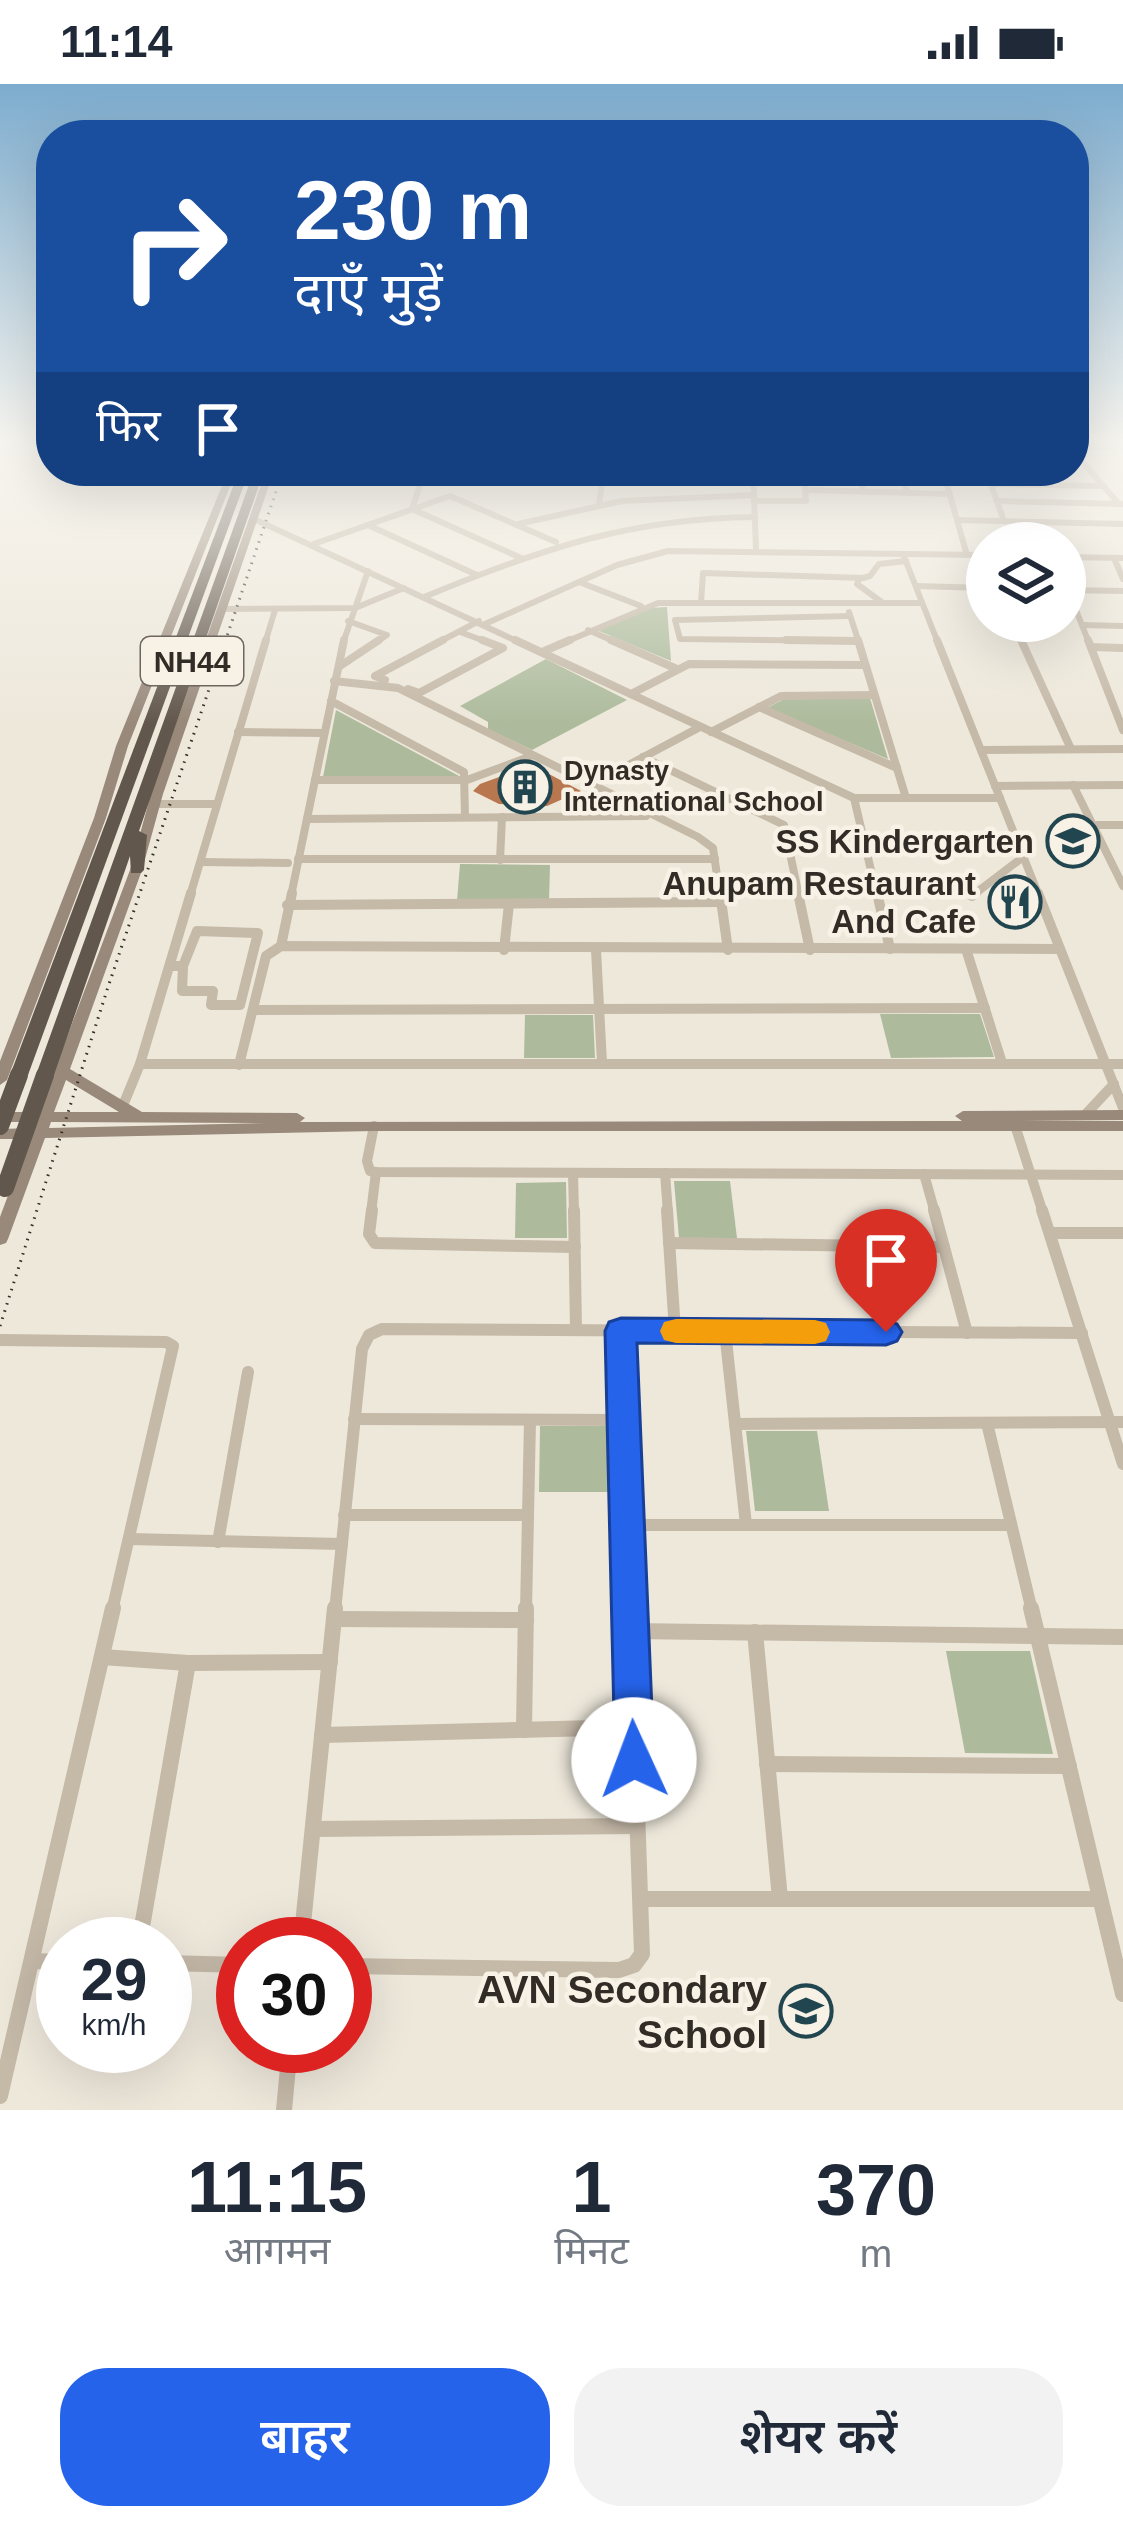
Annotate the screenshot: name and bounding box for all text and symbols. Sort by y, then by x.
text: 11:14 [60,16,173,67]
text: 230 m [294,163,532,257]
icon: right [96,168,252,324]
text: दाएँ मुड़ें [294,262,443,322]
icon: arrive [185,396,251,462]
text: फिर [96,400,161,451]
map controls [966,522,1086,642]
button: layers [966,522,1086,642]
road number: NH44 [141,637,243,685]
place label: Dynasty International School [564,756,824,817]
building icon: Dynasty International School [497,759,553,815]
school or university icon: SS Kindergarten [1045,813,1101,869]
place label: SS Kindergarten [775,823,1034,860]
place label: Anupam Restaurant And Cafe [662,865,976,940]
restaurant icon: Anupam Restaurant And Cafe [987,874,1043,930]
pin [835,1209,937,1332]
icon: arrive [853,1227,919,1293]
position arrow [571,1697,697,1823]
speed limit sign: 30 [216,1917,372,2073]
text: 29 [81,1946,147,2013]
place label: AVN Secondary School [477,1968,767,2056]
school or university icon: AVN Secondary School [778,1983,834,2039]
text: km/h [81,2008,147,2041]
text: 11:15 [187,2147,367,2227]
text: 1 [572,2147,612,2227]
text: 370 [816,2150,936,2230]
text: आगमन [224,2229,330,2272]
text: मिनट [554,2229,629,2272]
text: m [860,2232,892,2275]
button: बाहर [60,2368,550,2506]
button: शेयर करें [574,2368,1063,2506]

